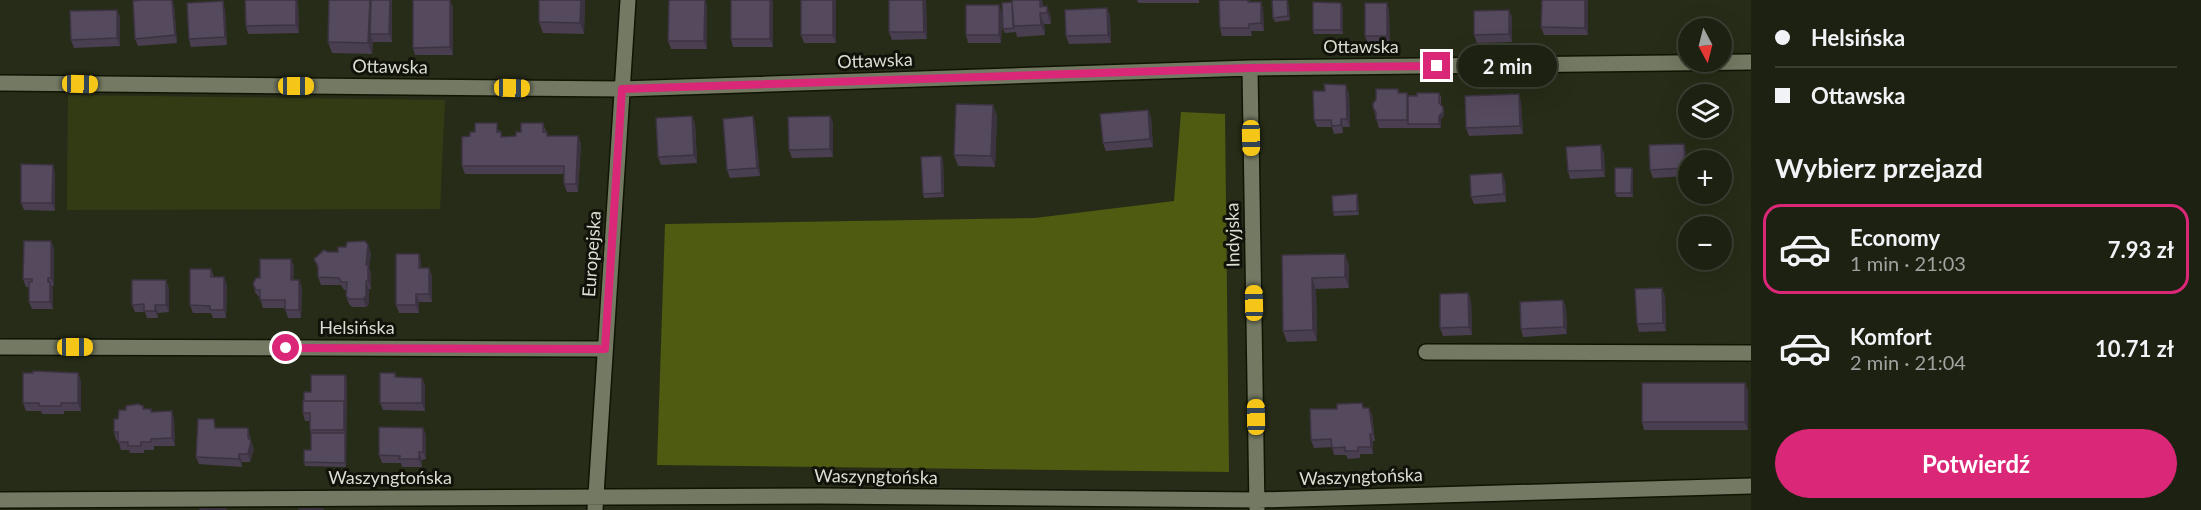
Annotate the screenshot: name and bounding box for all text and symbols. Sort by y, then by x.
north arrow [1678,18,1732,72]
map controls [1678,18,1732,270]
text: Helsińska [1811,24,1905,51]
street label: Ottawska [1323,35,1399,57]
callout: 2 min [1458,45,1557,87]
street label: Ottawska [837,48,913,72]
route end [1423,52,1450,79]
street label: Ottawska [352,54,428,78]
text: 2 min [1483,54,1532,78]
car [62,75,98,93]
car [278,77,314,95]
car [494,79,530,97]
text: Ottawska [1811,82,1905,109]
button: layers [1678,84,1732,138]
car [1242,120,1260,156]
button: + [1678,150,1732,204]
text: Wybierz przejazd [1775,151,1983,184]
street label: Indyjska [1220,203,1244,267]
street label: Europejska [577,210,605,298]
button: − [1678,216,1732,270]
icon: car [1778,222,1832,276]
text: Economy [1850,224,1940,251]
text: 7.93 zł [2108,236,2174,263]
text: 1 min · 21:03 [1850,251,1966,275]
car [1245,285,1263,321]
street label: Helsińska [319,316,395,338]
icon: car [1778,321,1832,375]
text: Komfort [1850,323,1932,350]
route start [272,334,299,361]
text: 10.71 zł [2095,335,2174,362]
car [57,338,93,356]
text: 2 min · 21:04 [1850,350,1966,374]
car [1247,399,1265,435]
button: Potwierdź [1775,429,2177,498]
street label: Waszyngtońska [1299,463,1423,489]
street label: Waszyngtońska [814,464,938,488]
street label: Waszyngtońska [328,466,452,488]

